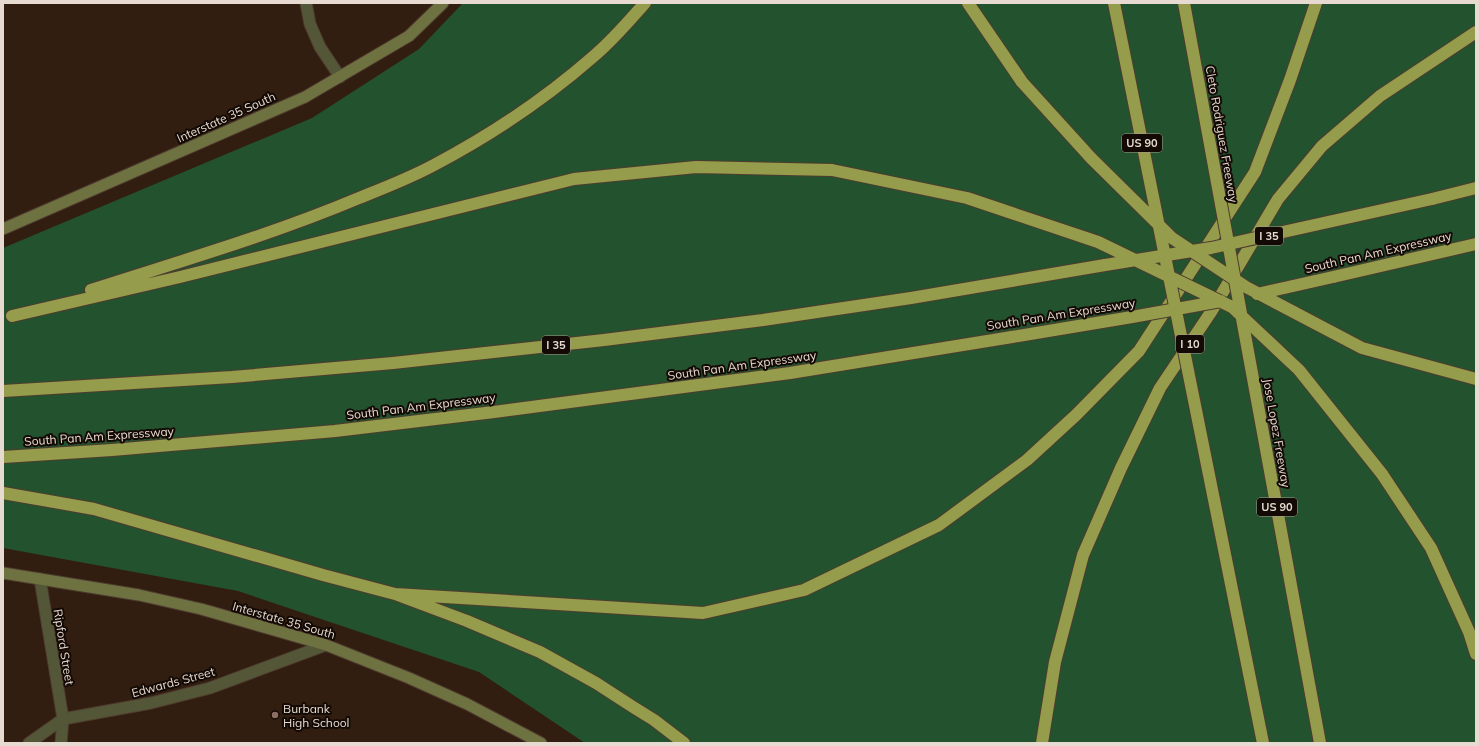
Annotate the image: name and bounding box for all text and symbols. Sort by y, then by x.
street label: Cleto Rodriguez Freeway [1203,64,1242,204]
street label: Interstate 35 South [174,89,278,145]
road number: US 90 [1122,134,1162,152]
road number: I 35 [1255,227,1283,245]
street label: South Pan Am Expressway [1303,228,1453,276]
street label: South Pan Am Expressway [986,295,1137,333]
road number: I 10 [1176,335,1204,353]
road number: I 35 [542,336,570,354]
street label: South Pan Am Expressway [667,347,818,383]
street label: Jose Lopez Freeway [1260,377,1294,489]
street label: South Pan Am Expressway [346,389,497,423]
street label: South Pan Am Expressway [24,423,175,449]
road number: US 90 [1257,498,1297,516]
street label: Interstate 35 South [231,598,337,642]
street label: Ripford Street [51,608,77,686]
street label: Edwards Street [130,664,216,700]
place label: Burbank High School [283,701,349,730]
marker: Burbank High School [270,710,280,720]

